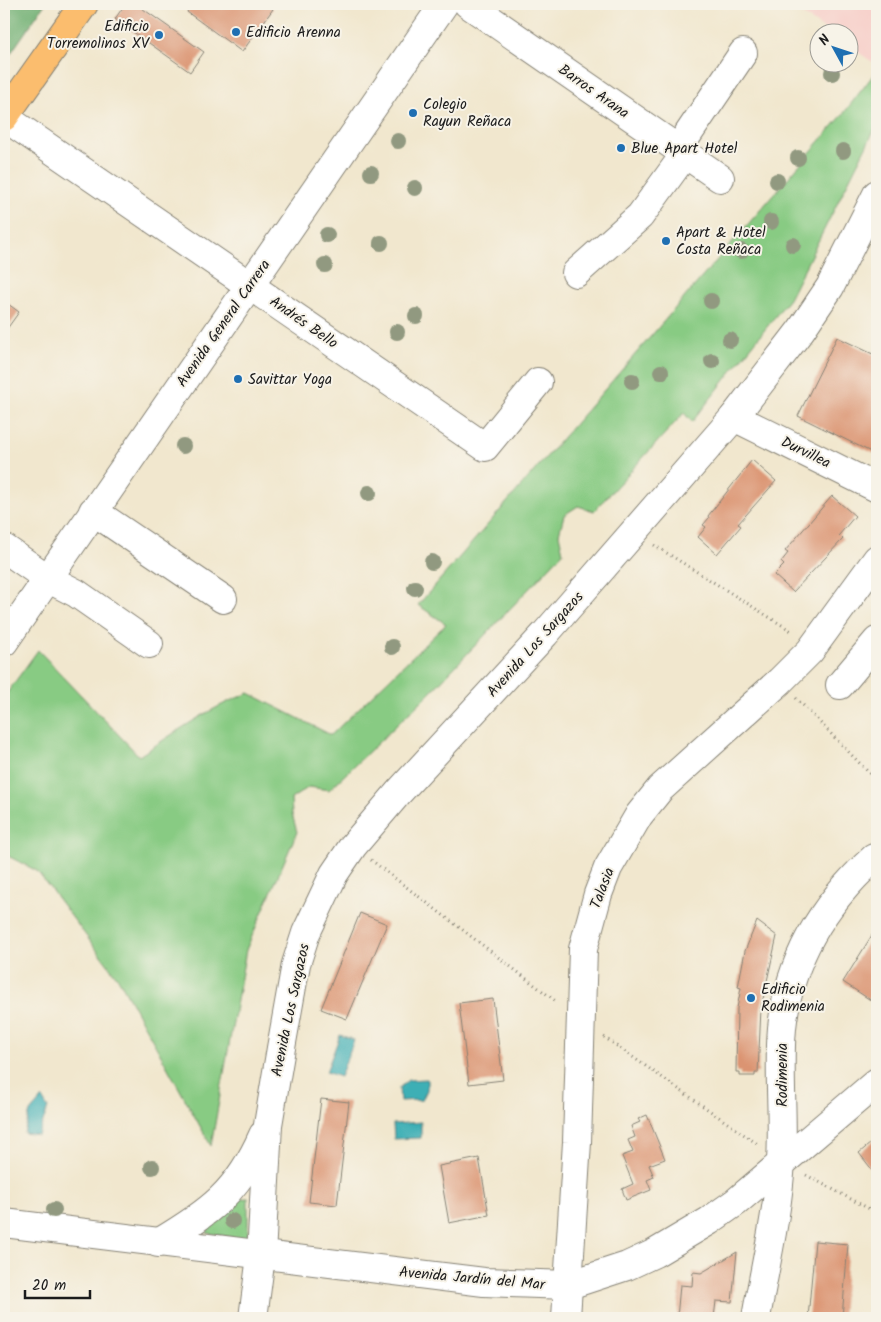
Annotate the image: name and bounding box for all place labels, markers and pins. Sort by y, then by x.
place label: Edificio Torremolinos XV [47,15,150,56]
place label: Edificio Arenna [246,21,341,45]
marker: Edificio Arenna [230,26,242,38]
marker: Edificio Torremolinos XV [153,29,165,41]
place label: Colegio Rayun Reñaca [423,93,511,134]
marker: Colegio Rayun Reñaca [407,107,419,119]
place label: Blue Apart Hotel [631,137,738,161]
marker: Blue Apart Hotel [615,142,627,154]
place label: Apart & Hotel Costa Reñaca [676,221,766,262]
marker: Apart & Hotel Costa Reñaca [660,235,672,247]
place label: Savittar Yoga [248,368,332,392]
marker: Savittar Yoga [232,373,244,385]
place label: Edificio Rodimenia [761,978,825,1019]
marker: Edificio Rodimenia [745,992,757,1004]

